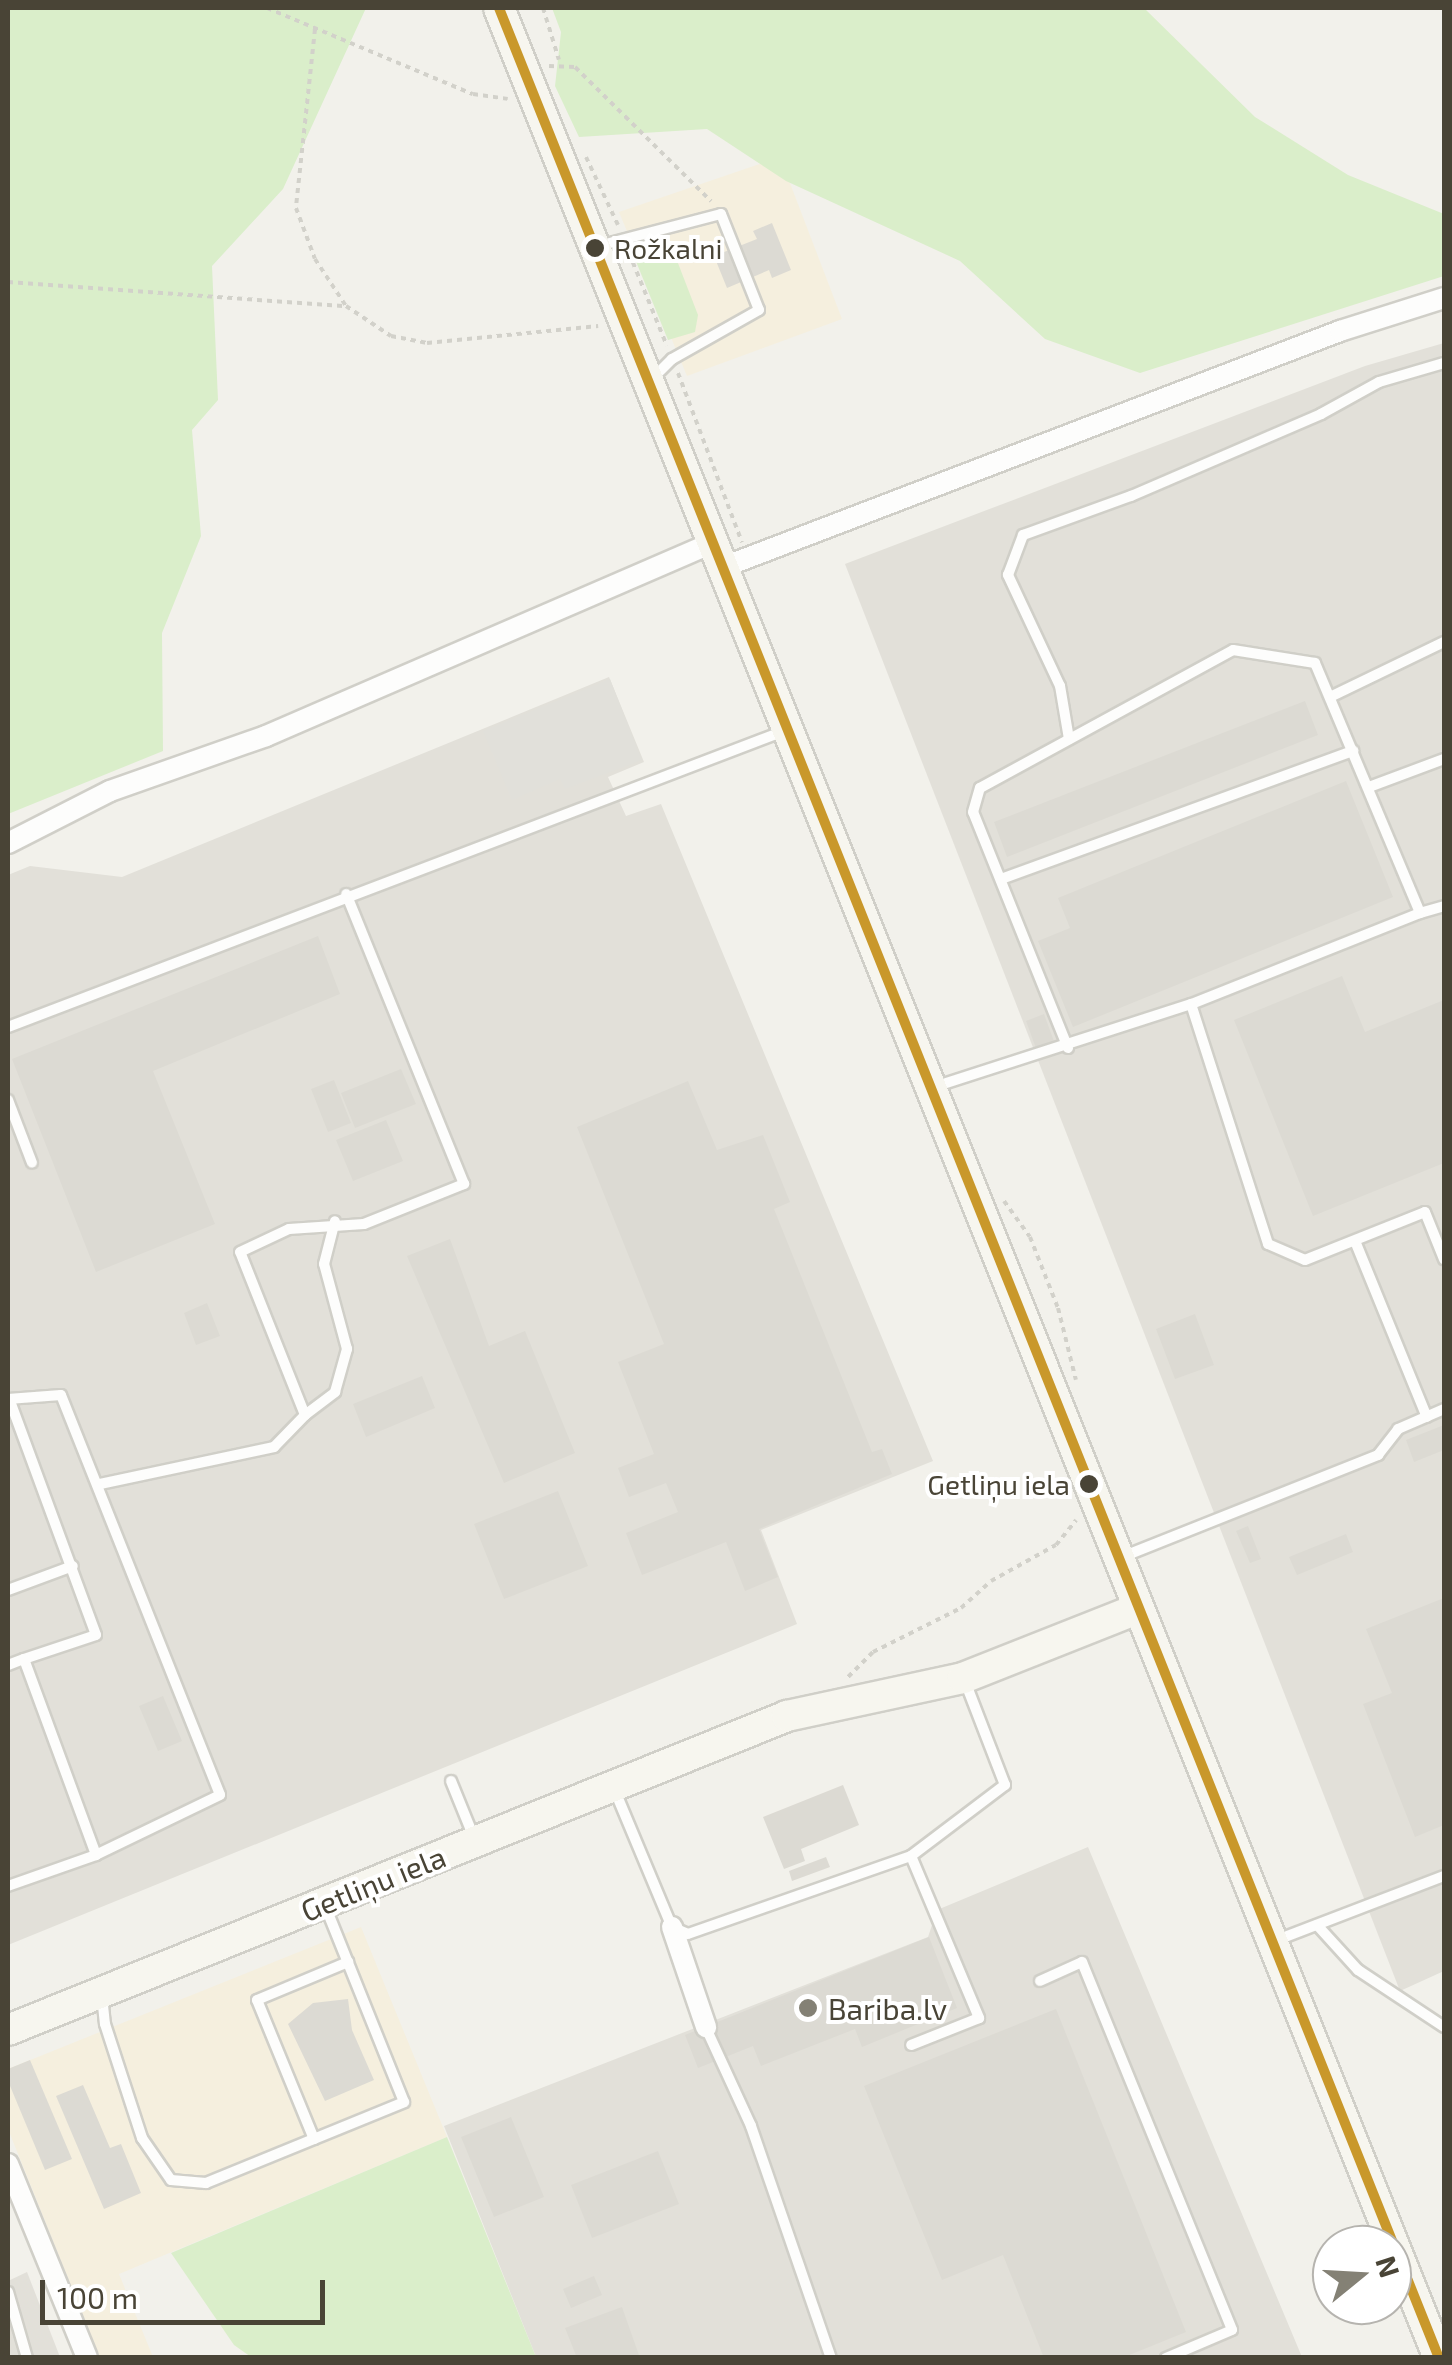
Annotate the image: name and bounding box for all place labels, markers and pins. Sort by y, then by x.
place label: Rožkalni [614,231,722,265]
marker: Rožkalni [585,238,605,258]
place label: Getliņu iela [927,1467,1070,1501]
marker: Getliņu iela [1079,1474,1099,1494]
place label: Bariba.lv [828,1990,947,2026]
marker: Bariba.lv [797,1997,819,2019]

